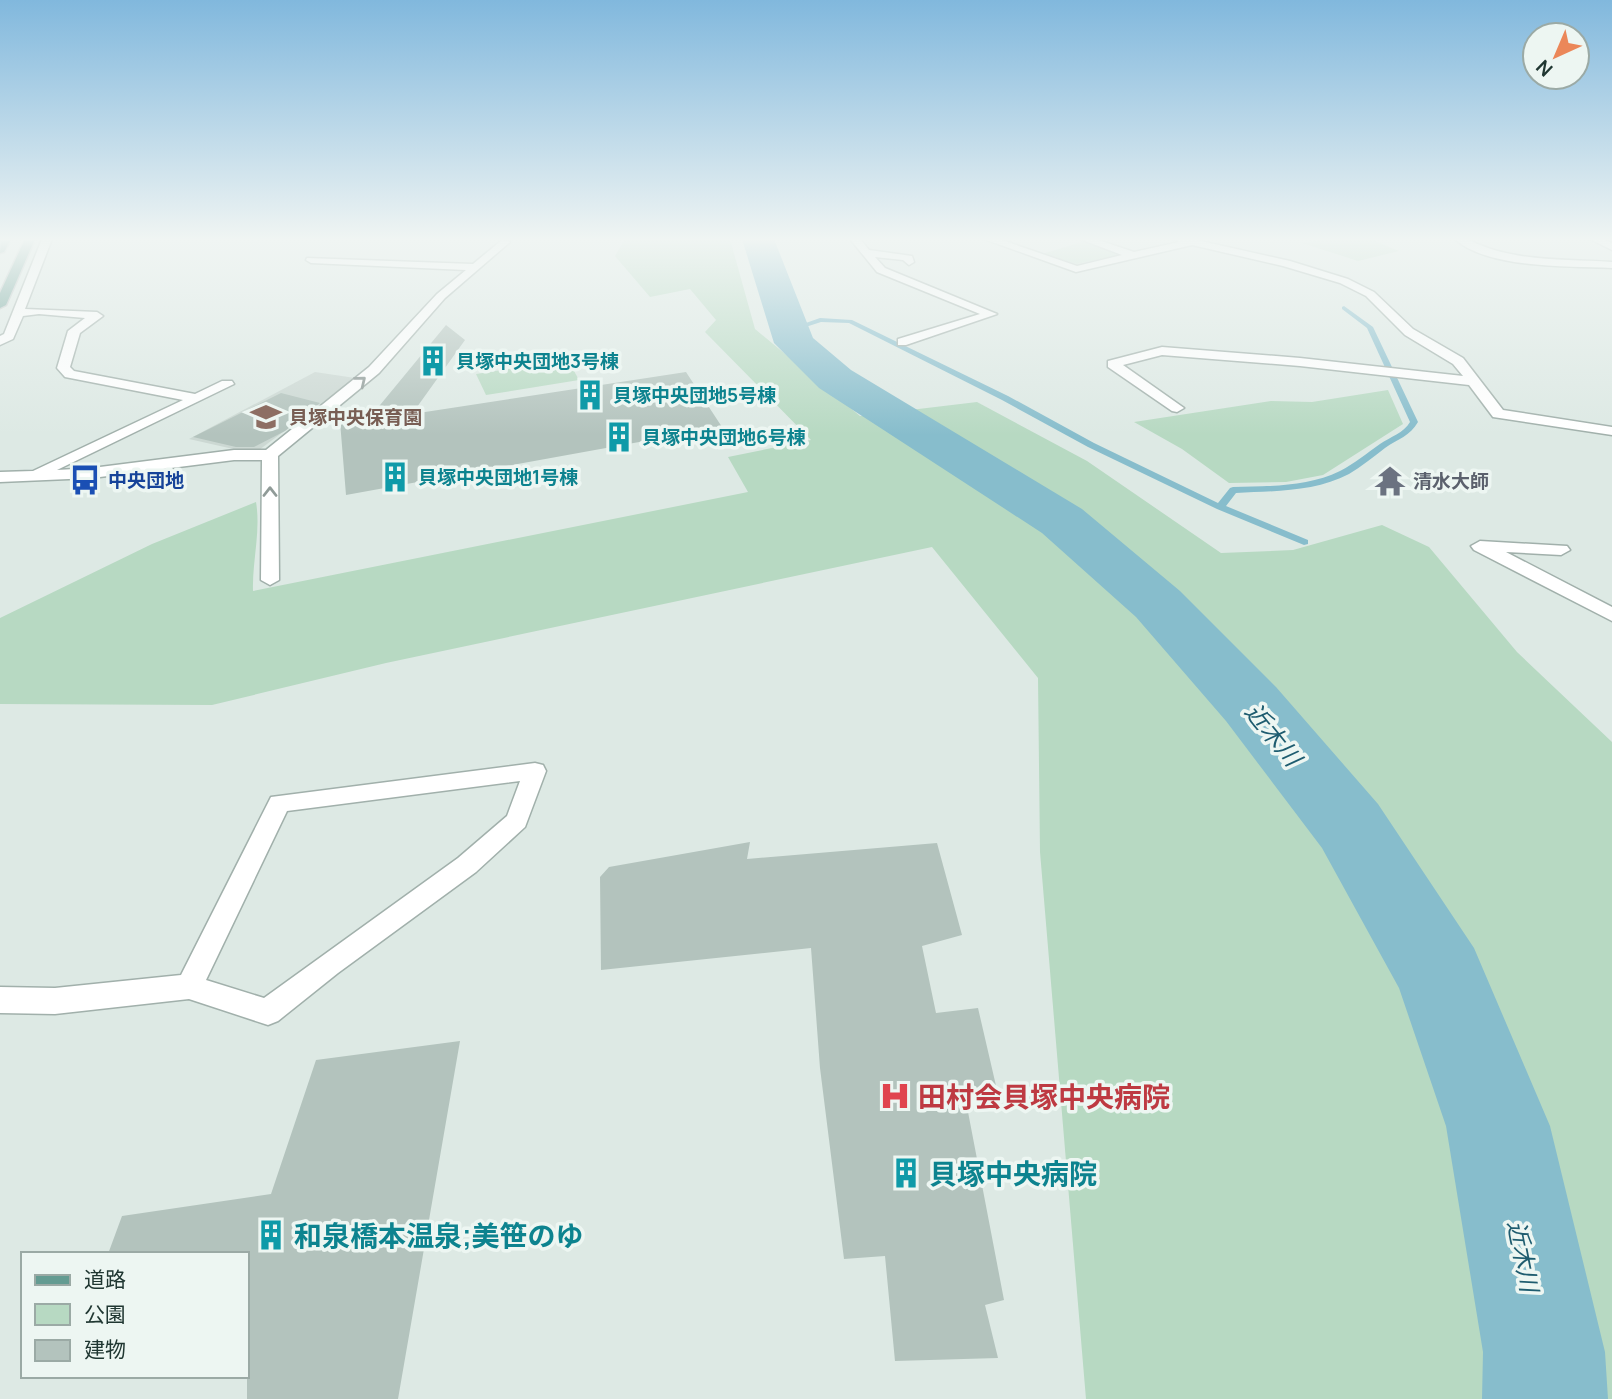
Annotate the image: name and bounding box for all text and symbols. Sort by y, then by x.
north arrow [1521,21,1591,91]
text: N [1530,54,1558,82]
building icon: 貝塚中央団地3号棟 [416,344,450,378]
place label: 貝塚中央団地3号棟 [456,348,619,374]
one-way arrow [352,377,365,389]
building icon: 貝塚中央団地5号棟 [573,378,607,412]
place label: 貝塚中央団地5号棟 [613,382,776,408]
school or university icon: 貝塚中央保育園 [249,400,283,434]
place label: 貝塚中央保育園 [289,404,422,430]
building icon: 貝塚中央団地6号棟 [602,420,636,454]
place label: 貝塚中央団地6号棟 [642,424,806,450]
building icon: 貝塚中央団地1号棟 [378,460,412,494]
bus stop icon: 中央団地 [68,463,102,497]
place label: 貝塚中央団地1号棟 [418,464,578,490]
temple icon: 清水大師 [1373,464,1407,498]
place label: 中央団地 [108,467,184,493]
place label: 清水大師 [1413,468,1489,494]
one-way arrow [262,486,278,496]
water label: 近木川 [1239,696,1311,775]
place label: 田村会貝塚中央病院 [918,1077,1170,1115]
hospital icon: 田村会貝塚中央病院 [878,1079,912,1113]
place label: 貝塚中央病院 [929,1154,1097,1192]
building icon: 貝塚中央病院 [889,1156,923,1190]
place label: 和泉橋本温泉;美笹のゆ [294,1216,584,1254]
building icon: 和泉橋本温泉;美笹のゆ [254,1218,288,1252]
water label: 近木川 [1501,1218,1548,1297]
legend [21,1252,248,1378]
text: 道路 [84,1265,126,1293]
text: 公園 [84,1300,126,1328]
text: 建物 [84,1335,126,1363]

